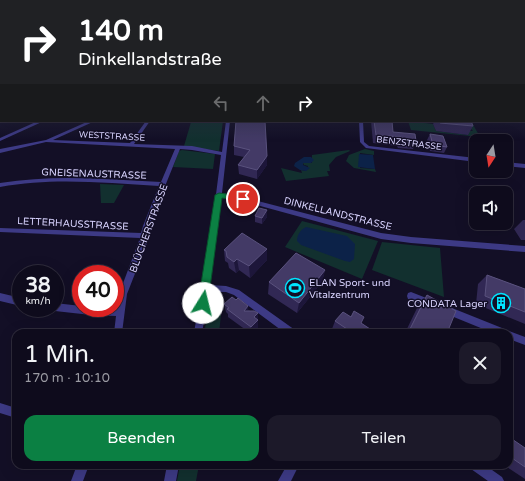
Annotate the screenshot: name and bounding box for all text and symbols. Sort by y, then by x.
text: 140 m [78,14,164,48]
icon: right [12,16,64,68]
text: Dinkellandstraße [78,48,222,70]
icon: left [210,92,232,114]
icon: ahead [252,92,274,114]
icon: right [294,92,316,114]
street label: WESTSTRASSE [79,129,146,144]
street label: BENZSTRASSE [376,134,442,153]
north arrow [469,134,513,178]
map controls [469,134,513,230]
street label: GNEISENAUSTRASSE [41,166,147,182]
street label: BLÜCHERSTRASSE [127,182,171,274]
pin [226,182,260,216]
button: sound [469,186,513,230]
icon: arrive [232,188,254,210]
street label: DINKELLANDSTRASSE [282,195,393,233]
street label: LETTERHAUSSTRASSE [17,215,129,233]
speed limit sign: 40 [72,265,124,317]
text: 38 [25,274,51,298]
sports icon: ELAN Sport- und Vitalzentrum [284,277,306,299]
place label: ELAN Sport- und Vitalzentrum [309,277,390,301]
position arrow [182,282,224,324]
building icon: CONDATA Lager [490,292,512,314]
text: km/h [25,295,51,307]
place label: CONDATA Lager [407,298,487,310]
text: 1 Min. [24,340,95,369]
button: close [459,342,501,384]
text: 170 m · 10:10 [24,370,110,386]
button: Beenden [24,415,259,461]
button: Teilen [267,415,501,461]

